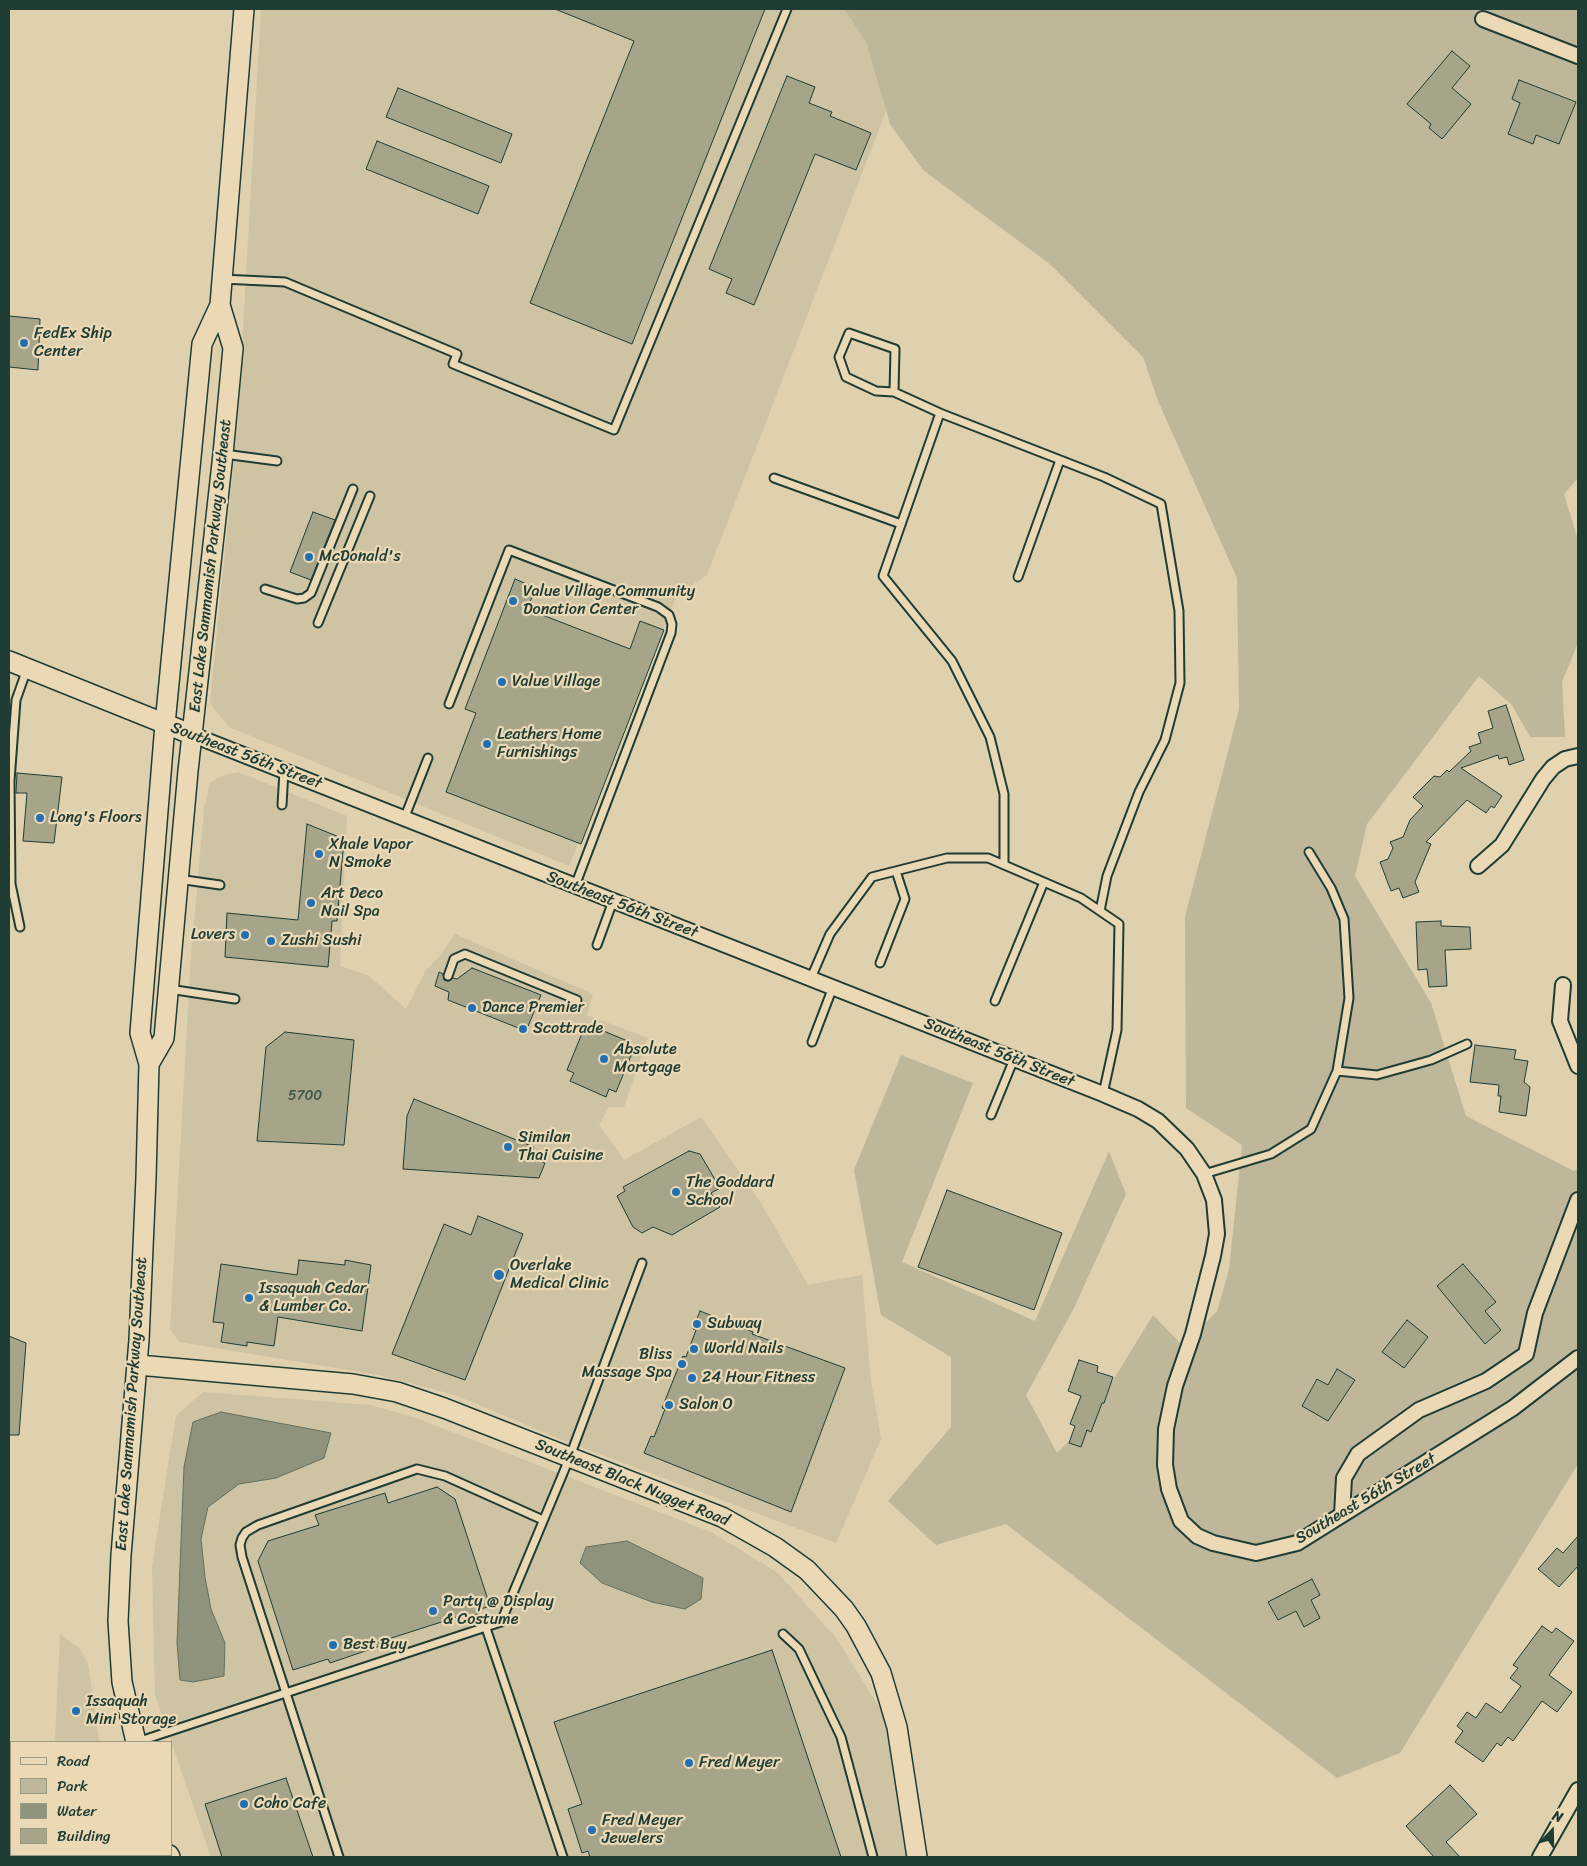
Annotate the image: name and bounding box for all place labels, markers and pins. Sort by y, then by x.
place label: FedEx Ship Center [34,324,112,362]
marker: FedEx Ship Center [18,337,30,349]
place label: McDonald's [319,547,401,567]
marker: McDonald's [303,551,315,563]
place label: Value Village Community Donation Center [523,582,695,620]
marker: Value Village Community Donation Center [507,595,519,607]
place label: Value Village [512,672,600,692]
marker: Value Village [496,676,508,688]
place label: Leathers Home Furnishings [497,725,602,763]
marker: Leathers Home Furnishings [481,738,493,750]
place label: Long's Floors [50,808,142,828]
marker: Long's Floors [34,812,46,824]
place label: Xhale Vapor N Smoke [329,835,412,873]
marker: Xhale Vapor N Smoke [313,848,325,860]
place label: Art Deco Nail Spa [321,884,383,922]
marker: Art Deco Nail Spa [305,897,317,909]
place label: Lovers [191,925,235,945]
marker: Lovers [239,929,251,941]
place label: Zushi Sushi [281,931,361,951]
marker: Zushi Sushi [265,935,277,947]
place label: Dance Premier [482,998,584,1018]
marker: Dance Premier [466,1002,478,1014]
place label: Scottrade [533,1019,603,1039]
marker: Scottrade [517,1023,529,1035]
place label: Absolute Mortgage [614,1040,681,1078]
marker: Absolute Mortgage [598,1053,610,1065]
place label: Similan Thai Cuisine [518,1128,603,1166]
marker: Similan Thai Cuisine [502,1141,514,1153]
place label: The Goddard School [686,1173,774,1211]
marker: The Goddard School [670,1186,682,1198]
place label: Overlake Medical Clinic [510,1256,609,1294]
marker: Overlake Medical Clinic [492,1268,506,1282]
place label: Issaquah Cedar & Lumber Co. [259,1279,366,1317]
marker: Issaquah Cedar & Lumber Co. [243,1292,255,1304]
place label: Subway [707,1314,762,1334]
marker: Subway [691,1318,703,1330]
place label: World Nails [704,1339,784,1359]
marker: World Nails [688,1343,700,1355]
place label: Bliss Massage Spa [582,1345,672,1383]
marker: Bliss Massage Spa [676,1358,688,1370]
place label: 24 Hour Fitness [702,1368,815,1388]
marker: 24 Hour Fitness [686,1372,698,1384]
place label: Salon O [679,1395,733,1415]
marker: Salon O [663,1399,675,1411]
place label: Party @ Display & Costume [443,1592,554,1630]
marker: Party @ Display & Costume [427,1605,439,1617]
place label: Best Buy [343,1635,407,1655]
marker: Best Buy [327,1639,339,1651]
place label: Issaquah Mini Storage [86,1692,176,1730]
marker: Issaquah Mini Storage [70,1705,82,1717]
place label: Fred Meyer [699,1753,779,1773]
marker: Fred Meyer [683,1757,695,1769]
place label: Coho Cafe [254,1794,326,1814]
marker: Coho Cafe [238,1798,250,1810]
place label: Fred Meyer Jewelers [602,1811,682,1849]
marker: Fred Meyer Jewelers [586,1824,598,1836]

